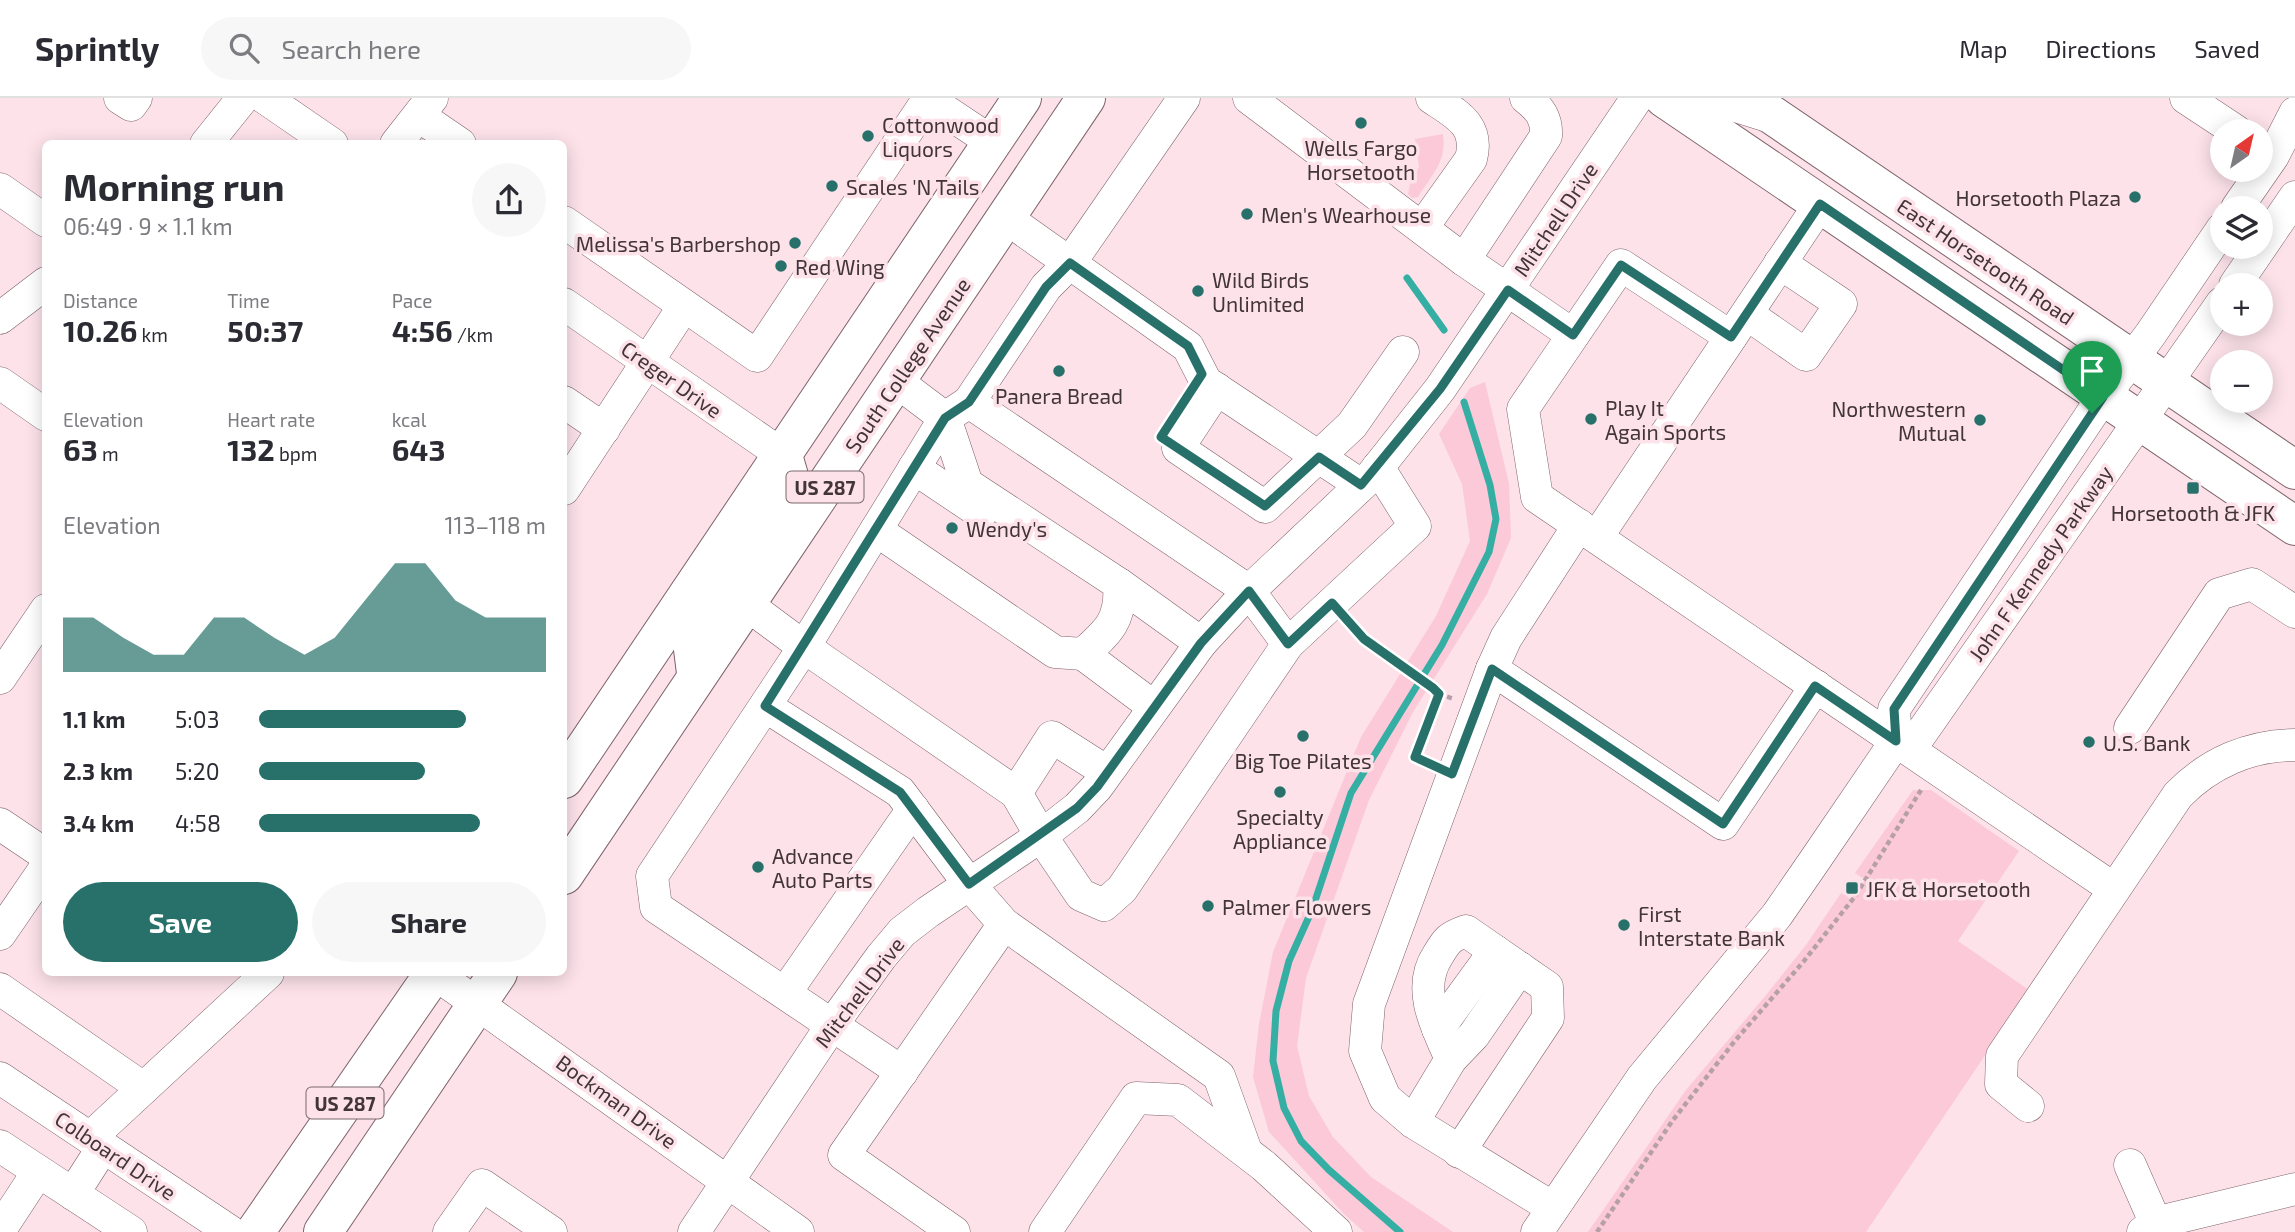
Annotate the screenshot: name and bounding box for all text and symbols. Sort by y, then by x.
search box [201,17,691,80]
text: Sprintly [35,28,159,68]
icon: search [225,29,263,67]
text: Search here [281,33,421,64]
text: Map [1959,34,2007,63]
text: Directions [2045,34,2156,63]
text: Saved [2194,34,2260,63]
place label: Cottonwood Liquors [882,112,999,161]
marker: Wells Fargo Horsetooth [1353,115,1369,131]
north arrow [2210,119,2273,182]
map controls [2210,119,2273,413]
marker: Cottonwood Liquors [860,128,876,144]
place label: Wells Fargo Horsetooth [1305,135,1417,184]
street label: Mitchell Drive [1508,157,1602,281]
text: Morning run [63,163,284,209]
button: share [472,163,546,237]
place label: Scales 'N Tails [846,174,979,199]
marker: Scales 'N Tails [824,178,840,194]
place label: Horsetooth Plaza [1956,185,2121,210]
marker: Horsetooth Plaza [2127,189,2143,205]
street label: East Horsetooth Road [1893,192,2079,330]
button: layers [2210,196,2273,259]
place label: Men's Wearhouse [1261,202,1431,227]
marker: Men's Wearhouse [1239,206,1255,222]
text: 06:49 · 9 × 1.1 km [63,212,233,240]
place label: Melissa's Barbershop [576,231,781,256]
marker: Melissa's Barbershop [787,235,803,251]
place label: Red Wing [795,254,885,279]
marker: Red Wing [773,258,789,274]
place label: Wild Birds Unlimited [1212,267,1309,316]
street label: South College Avenue [839,273,975,457]
button: + [2210,273,2273,336]
marker: Wild Birds Unlimited [1190,283,1206,299]
text: Distance [63,289,138,312]
text: Time [227,289,270,312]
text: Pace [392,289,433,312]
text: 10.26 [63,312,137,348]
text: 50:37 [227,312,303,348]
text: 4:56 [392,312,453,348]
text: km [137,323,168,346]
text: /km [453,323,493,346]
street label: Creger Drive [617,335,727,423]
pin [2062,341,2122,413]
button: − [2210,350,2273,413]
icon: arrive [2073,352,2111,390]
marker: Panera Bread [1051,363,1067,379]
place label: Panera Bread [995,383,1123,408]
place label: Play It Again Sports [1605,395,1726,444]
place label: Northwestern Mutual [1832,396,1967,445]
text: Elevation [63,408,144,431]
text: Heart rate [227,408,315,431]
text: kcal [392,408,426,431]
marker: Play It Again Sports [1583,411,1599,427]
marker: Northwestern Mutual [1972,412,1988,428]
text: 63 [63,431,98,467]
text: 132 [227,431,275,467]
text: 643 [392,431,445,467]
text: m [98,442,119,465]
text: bpm [275,442,317,465]
street label: John F Kennedy Parkway [1963,460,2117,666]
road number: US 287 [786,472,864,502]
marker: Horsetooth & JFK [2185,480,2201,496]
place label: Horsetooth & JFK [2111,500,2276,525]
text: Elevation [63,511,161,539]
text: 113–118 m [444,511,546,539]
place label: Wendy's [966,516,1047,541]
marker: Wendy's [944,520,960,536]
text: 1.1 km [63,705,126,733]
text: 5:03 [175,705,219,733]
marker: Big Toe Pilates [1295,728,1311,744]
place label: U.S. Bank [2103,730,2191,755]
marker: U.S. Bank [2081,734,2097,750]
place label: Big Toe Pilates [1234,748,1372,773]
text: 2.3 km [63,757,133,785]
text: 5:20 [175,757,220,785]
marker: Specialty Appliance [1272,784,1288,800]
place label: Specialty Appliance [1233,804,1327,853]
text: 3.4 km [63,809,134,837]
text: 4:58 [175,809,221,837]
place label: Advance Auto Parts [772,843,873,892]
marker: Advance Auto Parts [750,859,766,875]
place label: JFK & Horsetooth [1866,876,2031,901]
marker: JFK & Horsetooth [1844,880,1860,896]
button: Save [63,882,298,962]
button: Share [312,882,546,962]
place label: Palmer Flowers [1222,894,1371,919]
marker: Palmer Flowers [1200,898,1216,914]
place label: First Interstate Bank [1638,901,1785,950]
marker: First Interstate Bank [1616,917,1632,933]
street label: Mitchell Drive [809,932,909,1052]
street label: Bockman Drive [552,1049,682,1153]
road number: US 287 [306,1088,384,1119]
street label: Colboard Drive [51,1105,181,1205]

